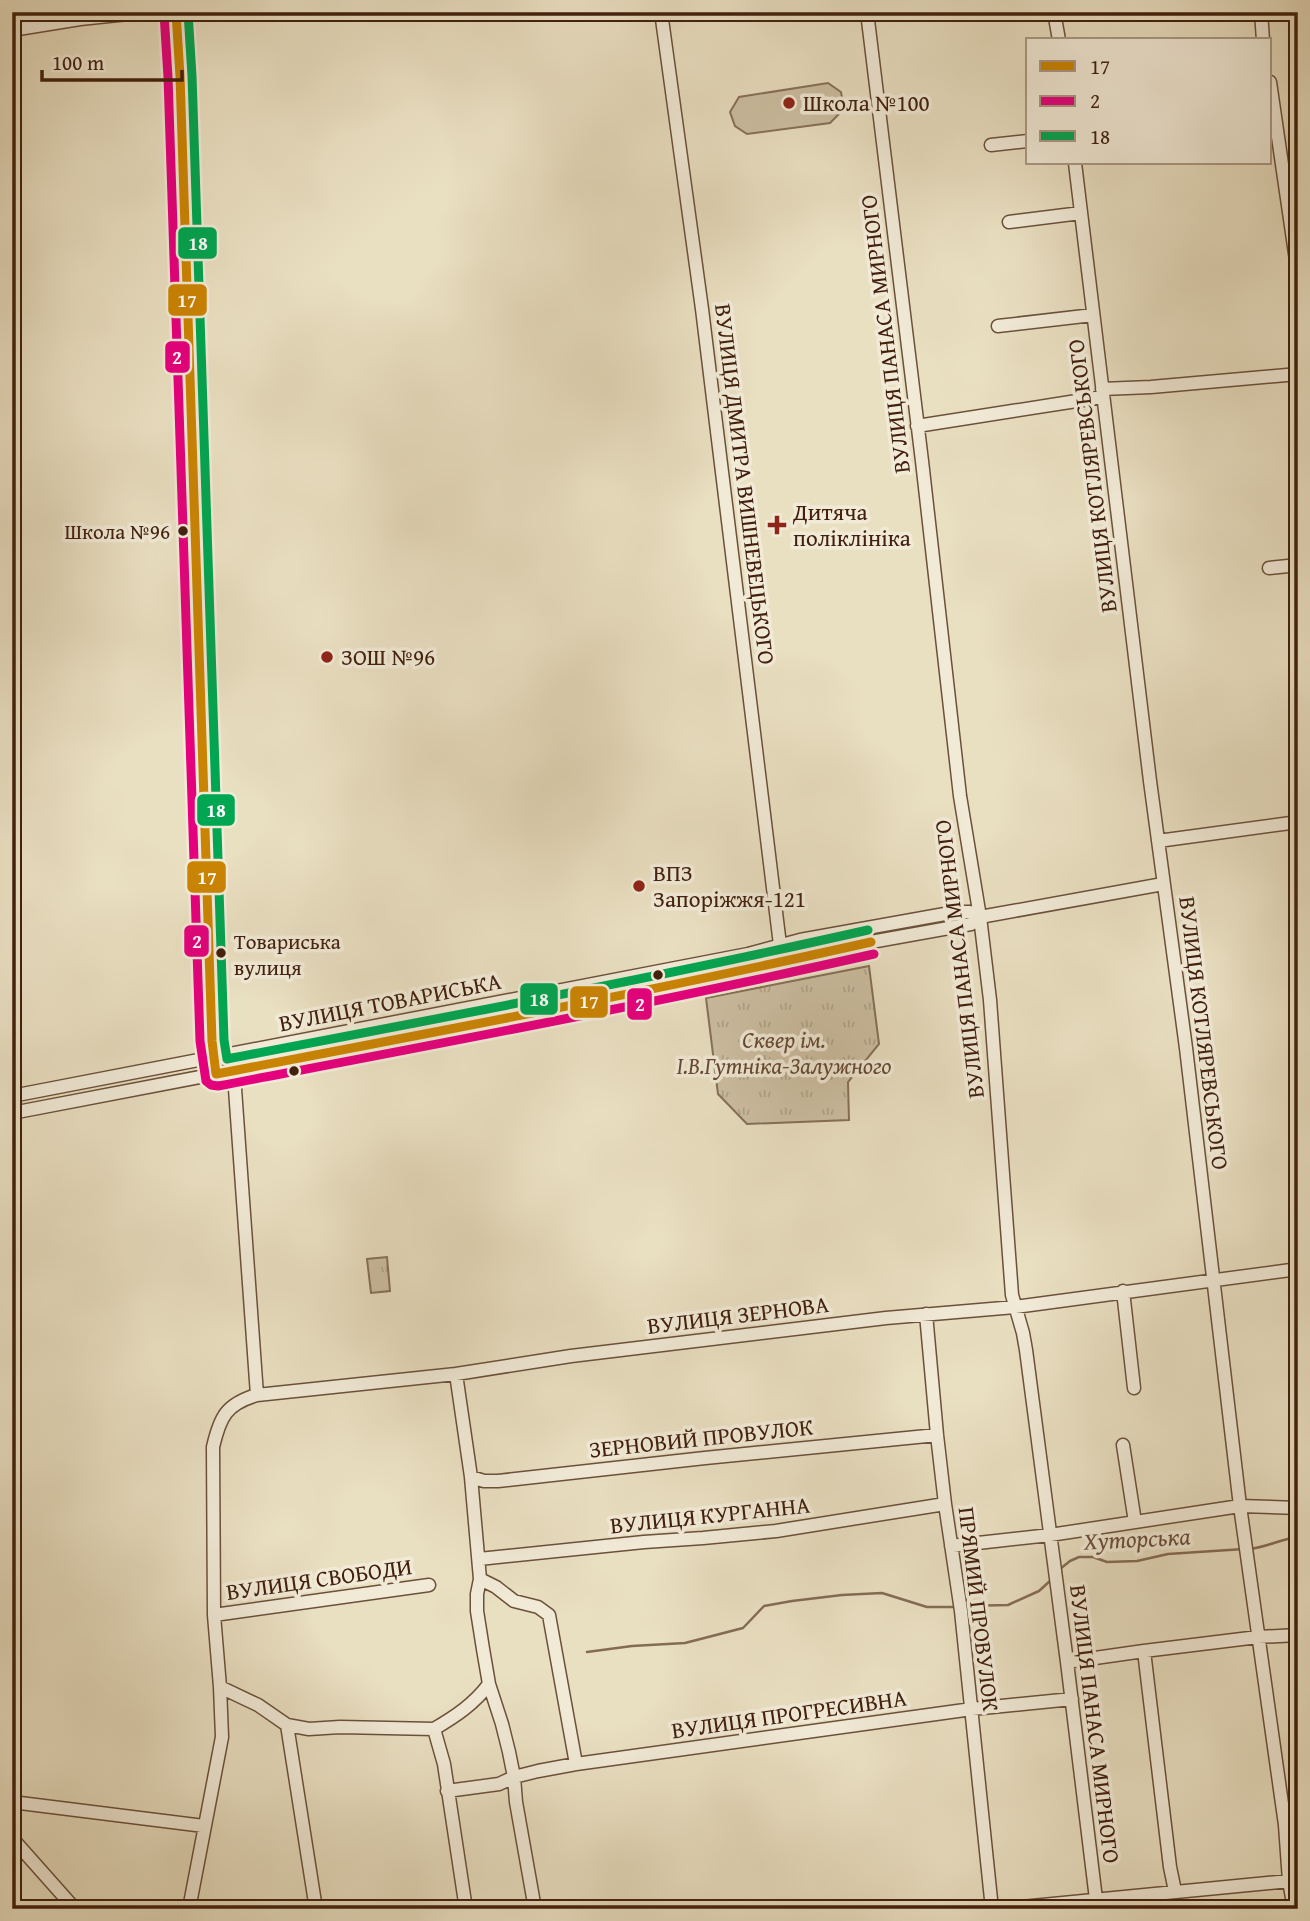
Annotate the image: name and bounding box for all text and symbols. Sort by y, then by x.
scale bar [42,38,182,82]
legend [1026,38,1272,164]
text: 100 m [52,47,104,78]
text: 17 [1090,51,1110,82]
text: 2 [1090,85,1100,116]
place label: Школа №100 [803,86,930,119]
marker: Школа №100 [781,95,797,111]
text: 18 [1090,121,1110,152]
street label: ВУЛИЦЯ ПАНАСА МИРНОГО [851,193,918,475]
line badge: 18 [177,226,218,260]
text: 18 [188,229,208,257]
line badge: 17 [167,283,208,317]
text: 17 [177,286,197,314]
street label: ВУЛИЦЯ ДМИТРА ВИШНЕВЕЦЬКОГО [707,302,784,666]
street label: ВУЛИЦЯ КОТЛЯРЕВСЬКОГО [1058,337,1125,615]
line badge: 2 [164,340,191,374]
text: 2 [172,343,182,371]
place label: Дитяча поліклініка [792,495,911,554]
marker: Дитяча поліклініка [767,515,787,535]
place label: Школа №96 [64,516,170,547]
marker: Школа №96 [176,524,190,538]
place label: ЗОШ №96 [341,640,435,673]
marker: ЗОШ №96 [319,649,335,665]
line badge: 18 [196,793,236,827]
text: 18 [206,796,226,824]
street label: ВУЛИЦЯ ПАНАСА МИРНОГО [925,818,992,1100]
place label: ВПЗ Запоріжжя-121 [653,856,806,915]
line badge: 17 [186,860,227,894]
text: 17 [197,863,217,891]
marker: ВПЗ Запоріжжя-121 [631,878,647,894]
street label: ВУЛИЦЯ КОТЛЯРЕВСЬКОГО [1171,894,1238,1172]
line badge: 2 [183,924,210,958]
place label: Товариська вулиця [234,926,341,983]
text: 2 [192,927,202,955]
marker: Товариська вулиця [214,946,228,960]
street label: ВУЛИЦЯ ТОВАРИСЬКА [276,964,504,1039]
unlabelled marker [651,968,665,982]
line badge: 18 [519,982,559,1016]
text: 18 [529,985,549,1013]
line badge: 17 [569,985,609,1019]
text: 17 [579,987,599,1015]
line badge: 2 [626,987,653,1021]
text: 2 [635,990,645,1018]
park label: Сквер ім. І.В.Гутніка-Залужного [677,1023,892,1082]
unlabelled marker [287,1064,301,1078]
street label: ВУЛИЦЯ ЗЕРНОВА [645,1287,831,1342]
street label: ЗЕРНОВИЙ ПРОВУЛОК [587,1409,815,1466]
street label: ВУЛИЦЯ КУРГАННА [608,1488,812,1541]
street label: ПРЯМИЙ ПРОВУЛОК [951,1505,1008,1713]
water label: Хуторська [1082,1518,1191,1559]
street label: ВУЛИЦЯ СВОБОДИ [224,1549,414,1608]
street label: ВУЛИЦЯ ПАНАСА МИРНОГО [1062,1583,1129,1865]
street label: ВУЛИЦЯ ПРОГРЕСИВНА [669,1681,909,1746]

